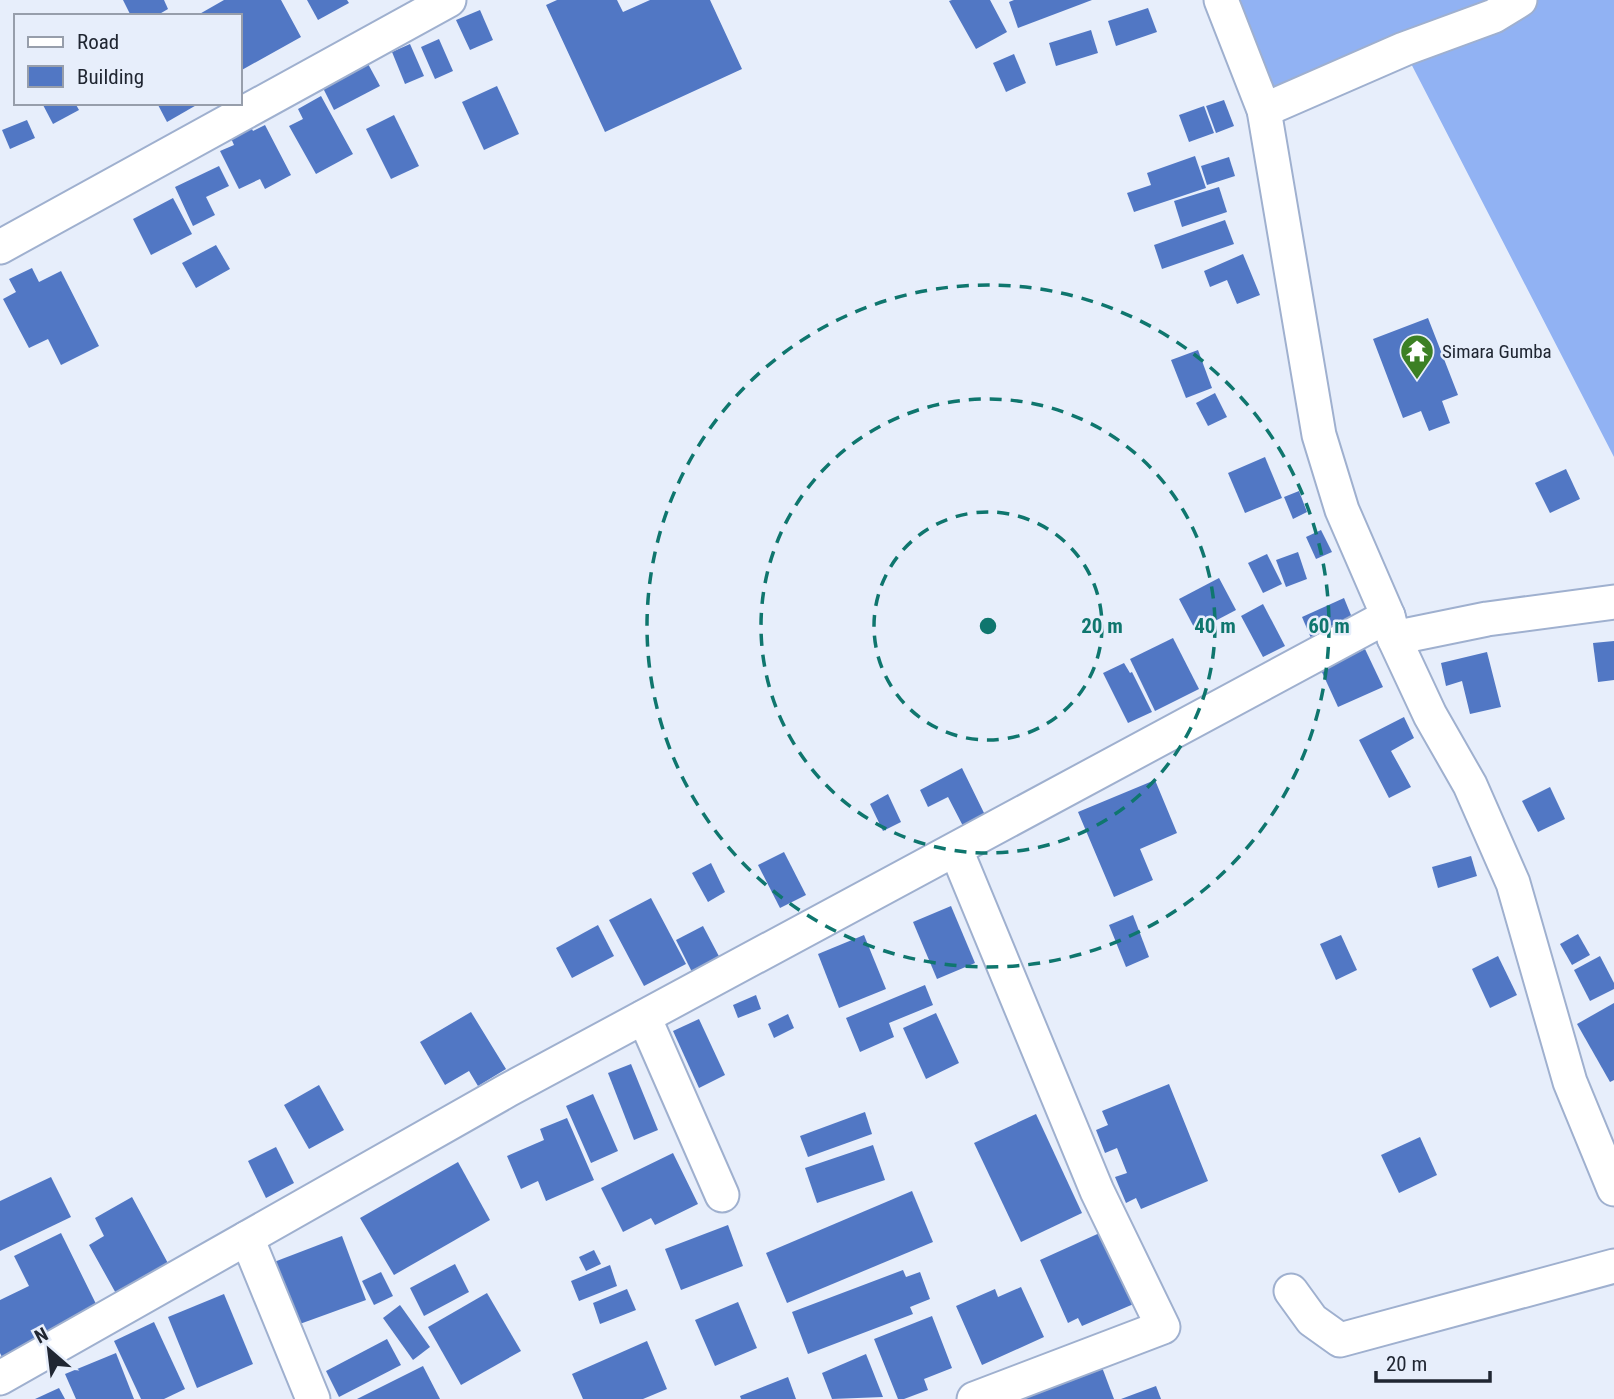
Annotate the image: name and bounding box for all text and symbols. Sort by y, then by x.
legend [14,14,242,105]
text: Road [77,30,119,54]
text: Building [77,65,144,89]
temple icon: Simara Gumba [1398,332,1436,381]
place label: Simara Gumba [1442,340,1552,363]
centre of rings [976,614,1000,638]
text: 20 m [1081,614,1123,638]
text: 40 m [1194,614,1236,638]
text: 60 m [1308,614,1350,638]
north arrow [14,1315,84,1385]
text: N [31,1323,52,1348]
scale bar [1376,1340,1490,1384]
text: 20 m [1386,1352,1427,1376]

